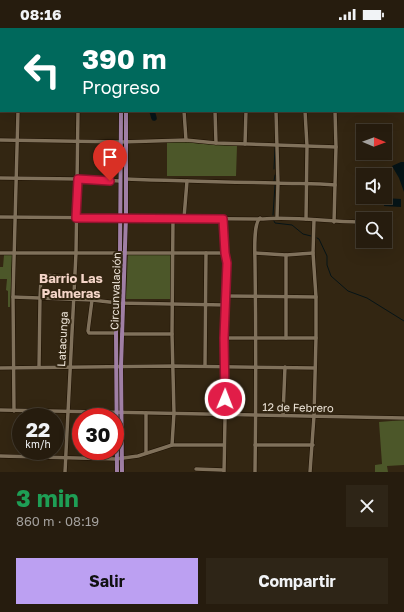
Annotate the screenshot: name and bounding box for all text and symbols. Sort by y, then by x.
text: 08:16 [20,5,61,23]
text: 390 m [82,42,167,75]
icon: left [16,44,68,96]
text: Progreso [82,76,160,98]
north arrow [356,124,392,160]
map controls [356,124,392,248]
pin [93,140,127,181]
icon: arrive [99,146,121,168]
button: sound [356,168,392,204]
button: search [356,212,392,248]
street label: Circunvalación [107,252,123,330]
district label: Barrio Las Palmeras [39,270,103,301]
street label: Latacunga [54,311,70,367]
position arrow [204,378,246,420]
street label: 12 de Febrero [262,400,334,414]
speed limit sign: 30 [72,408,124,460]
text: 22 [26,417,50,441]
text: km/h [25,438,51,450]
text: 3 min [16,483,79,512]
button: close [346,485,388,527]
text: 860 m · 08:19 [16,513,99,529]
button: Salir [16,558,198,604]
button: Compartir [206,558,388,604]

